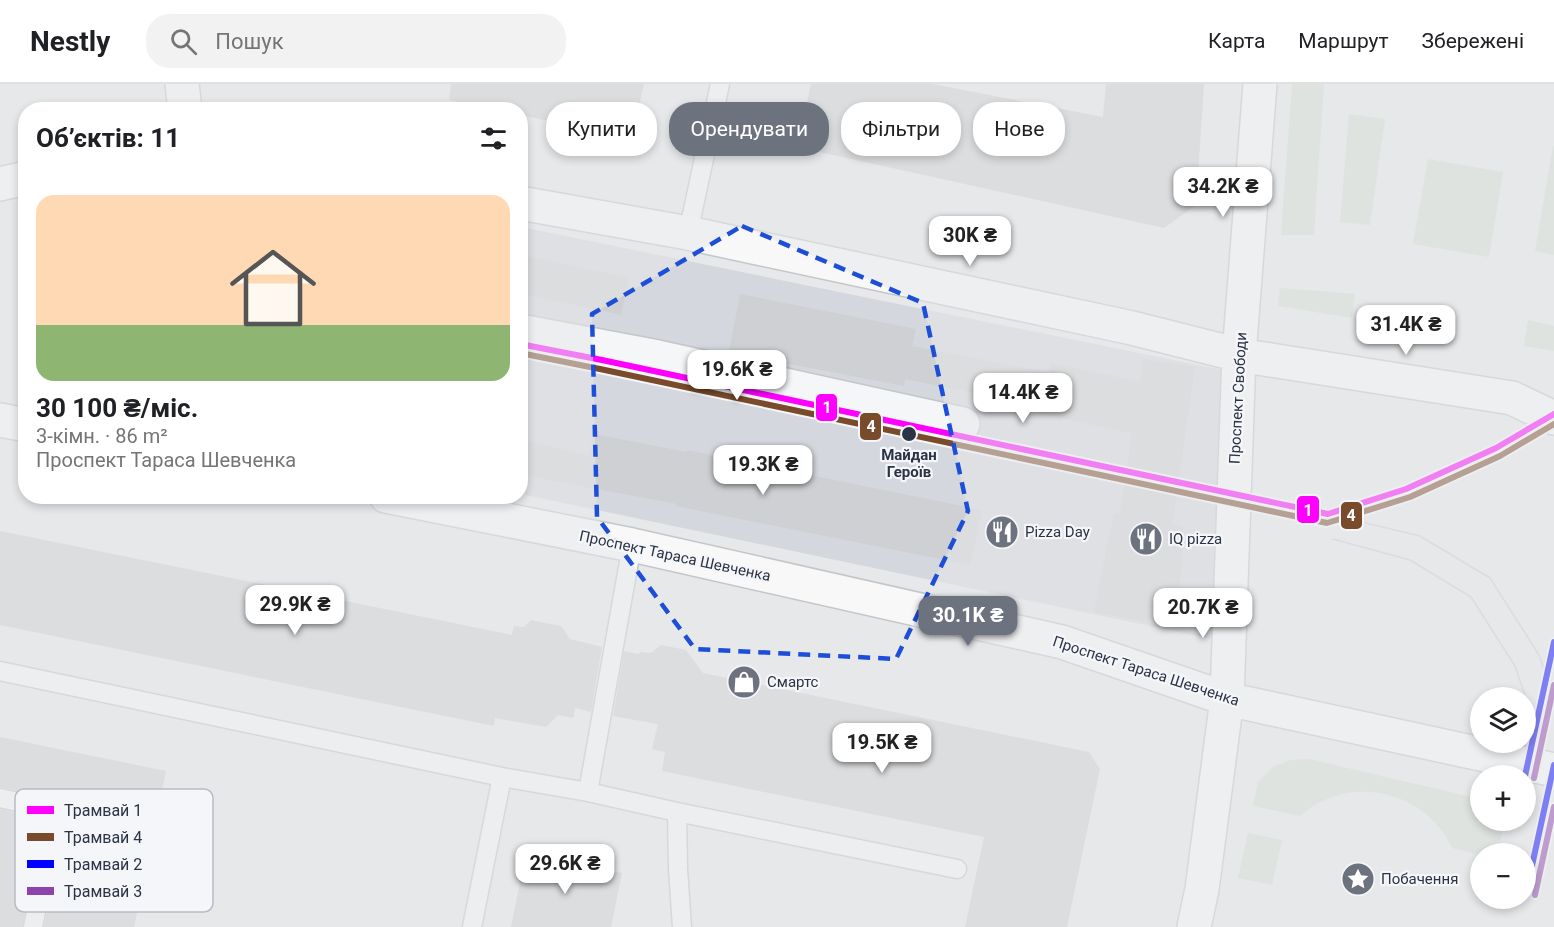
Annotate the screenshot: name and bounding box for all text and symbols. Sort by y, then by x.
search box [146,14,566,68]
text: Nestly [30,25,110,58]
icon: search [167,25,200,58]
text: Пошук [215,29,284,54]
text: Карта [1208,29,1265,53]
text: Маршрут [1298,29,1389,53]
text: Збережені [1422,29,1524,53]
chip: Купити [546,102,657,156]
chip: Орендувати [669,102,829,156]
chip: Фільтри [841,102,961,156]
chip: Нове [973,102,1065,156]
icon: filters [477,122,510,155]
text: Об’єктів: 11 [36,123,180,153]
pin: 34.2K ₴ [1168,167,1278,218]
text: 34.2K ₴ [1187,174,1259,198]
pin: 30K ₴ [928,216,1012,267]
text: 30K ₴ [943,223,997,247]
icon: home [219,234,327,342]
pin: 31.4K ₴ [1351,305,1461,356]
text: 31.4K ₴ [1370,312,1442,336]
street label: Проспект Свободи [1226,332,1250,464]
pin: 19.6K ₴ [682,350,792,401]
text: 19.6K ₴ [701,357,773,381]
pin: 14.4K ₴ [968,373,1078,424]
text: 14.4K ₴ [987,380,1059,404]
text: 30 100 ₴/міс. [36,393,198,423]
line badge: 1 [815,393,838,422]
text: 1 [822,398,832,417]
line badge: 4 [859,412,882,441]
text: 4 [866,417,876,436]
text: 3-кімн. · 86 m² [36,424,168,448]
marker: Майдан Героїв [900,425,918,443]
pin: 19.3K ₴ [708,445,818,496]
place label: Майдан Героїв [881,446,937,481]
text: Проспект Тараса Шевченка [36,448,296,472]
text: 19.3K ₴ [727,452,799,476]
line badge: 1 [1296,495,1320,524]
text: 1 [1303,501,1313,520]
line badge: 4 [1340,501,1363,530]
text: 4 [1346,506,1356,525]
restaurant icon: Pizza Day [984,514,1020,550]
restaurant icon: IQ pizza [1128,521,1164,557]
place label: Pizza Day [1025,523,1090,541]
street label: Проспект Тараса Шевченка [578,527,772,585]
place label: IQ pizza [1169,530,1222,548]
pin: 29.9K ₴ [240,585,350,636]
pin: 20.7K ₴ [1148,588,1258,639]
text: 29.9K ₴ [259,592,331,616]
text: 20.7K ₴ [1167,595,1239,619]
pin: 30.1K ₴ [913,596,1023,647]
text: 30.1K ₴ [932,603,1004,627]
street label: Проспект Тараса Шевченка [1050,632,1242,710]
shop icon: Смартс [726,664,762,700]
place label: Смартс [767,673,819,691]
map controls [1470,687,1536,909]
button: layers [1470,687,1536,753]
pin: 19.5K ₴ [827,723,937,774]
text: 19.5K ₴ [846,730,918,754]
button: + [1470,765,1536,831]
legend [15,789,213,912]
text: Трамвай 1 [64,801,142,820]
text: Трамвай 4 [64,828,142,847]
button: − [1470,843,1536,909]
pin: 29.6K ₴ [510,844,620,895]
text: 29.6K ₴ [529,851,601,875]
text: Трамвай 2 [64,855,142,874]
place icon: Побачення [1340,861,1376,897]
place label: Побачення [1381,870,1458,888]
text: Трамвай 3 [64,882,142,901]

